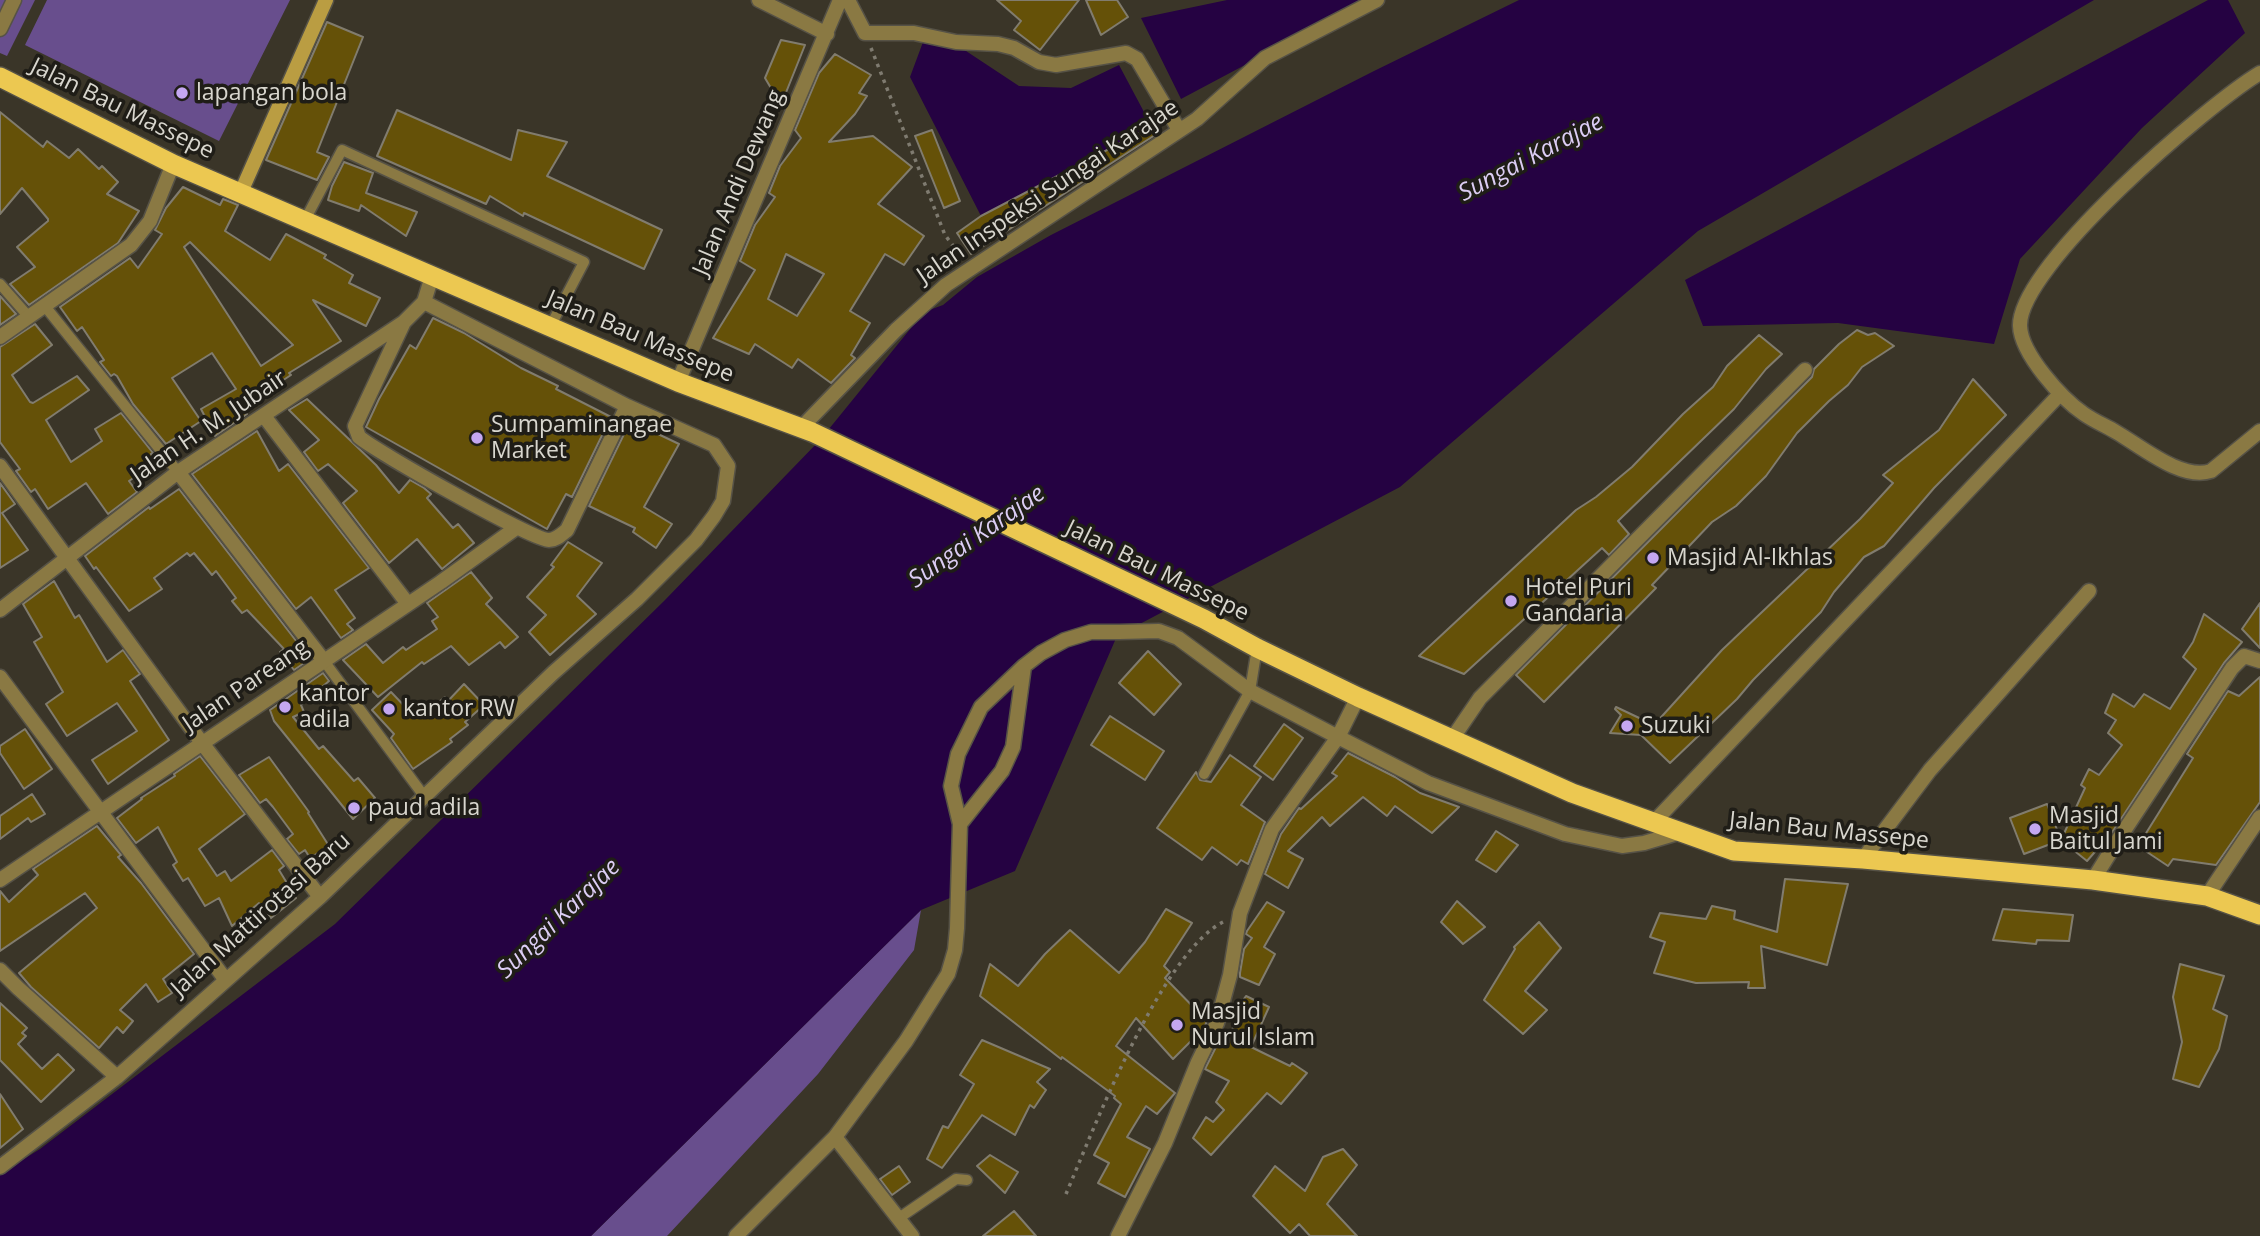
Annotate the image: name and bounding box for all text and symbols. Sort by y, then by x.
street label: Jalan Bau Massepe [26,53,218,165]
place label: lapangan bola [196,79,347,107]
marker: lapangan bola [174,85,190,101]
street label: Jalan Andi Dewang [687,86,791,280]
street label: Jalan Inspeksi Sungai Karajae [912,94,1184,290]
water label: Sungai Karajae [1454,108,1608,208]
street label: Jalan Bau Massepe [542,285,738,389]
street label: Jalan H. M. Jubair [126,365,292,489]
place label: Sumpaminangae Market [491,411,672,465]
marker: Sumpaminangae Market [469,430,485,446]
water label: Sungai Karajae [903,479,1051,595]
street label: Jalan Bau Massepe [1061,515,1253,627]
place label: Masjid Al-Ikhlas [1667,544,1833,572]
marker: Masjid Al-Ikhlas [1645,550,1661,566]
place label: Hotel Puri Gandaria [1525,574,1632,628]
marker: Hotel Puri Gandaria [1503,593,1519,609]
street label: Jalan Pareang [178,634,314,738]
place label: kantor adila [299,680,369,734]
place label: kantor RW [403,695,515,723]
marker: kantor adila [277,699,293,715]
marker: kantor RW [381,701,397,717]
place label: Suzuki [1641,712,1710,740]
marker: Suzuki [1619,718,1635,734]
place label: paud adila [368,794,480,822]
marker: paud adila [346,800,362,816]
place label: Masjid Baitul Jami [2049,802,2163,856]
street label: Jalan Bau Massepe [1728,807,1930,855]
marker: Masjid Baitul Jami [2027,821,2043,837]
street label: Jalan Mattirotasi Baru [166,827,356,1003]
water label: Sungai Karajae [492,853,626,985]
place label: Masjid Nurul Islam [1191,998,1315,1052]
marker: Masjid Nurul Islam [1169,1017,1185,1033]

